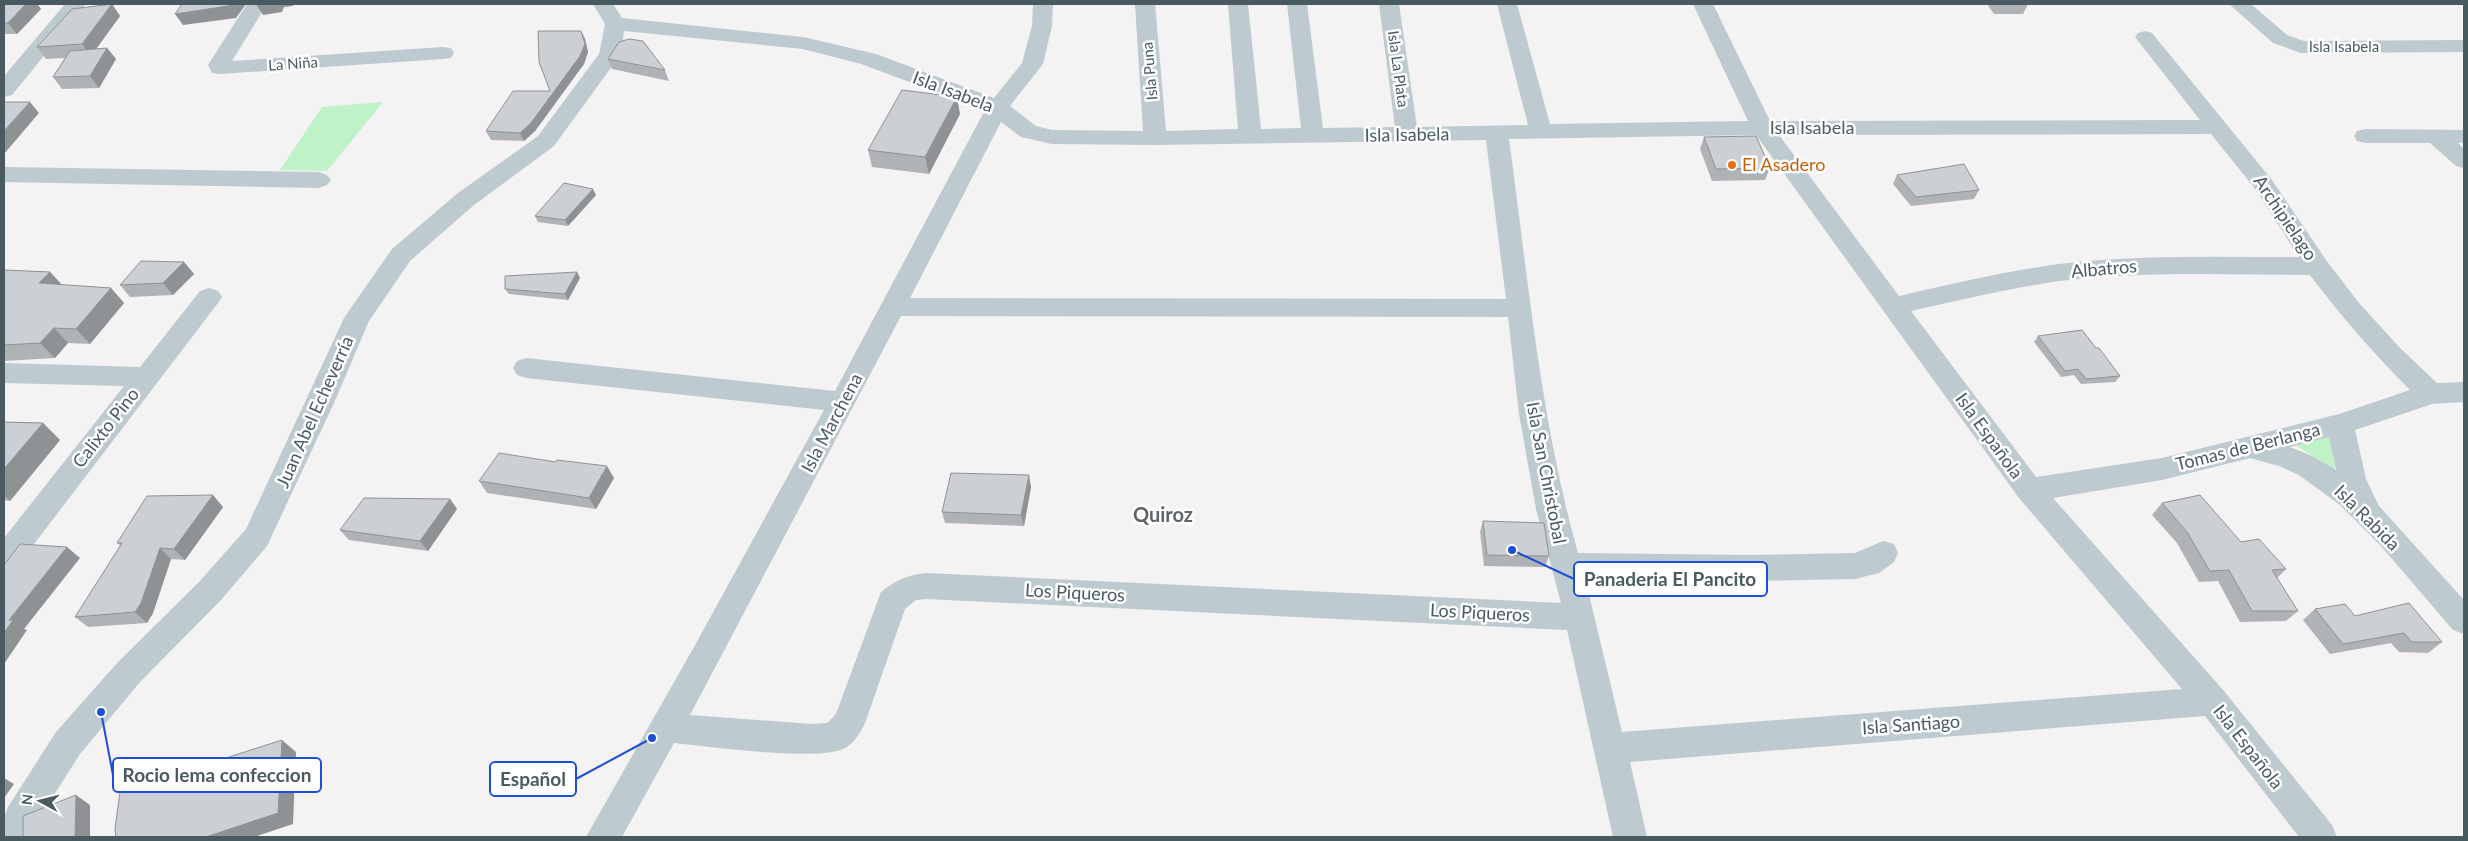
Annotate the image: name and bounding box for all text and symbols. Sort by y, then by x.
street label: Isla La Plata [1385,29,1413,108]
street label: Isla Isabela [2309,37,2379,55]
street label: Isla Puna [1137,41,1161,101]
street label: La Niña [267,52,318,74]
street label: Isla Isabela [910,66,997,117]
street label: Isla Isabela [1770,116,1854,138]
street label: Isla Isabela [1364,122,1449,146]
place label: El Asadero [1742,153,1825,175]
marker: El Asadero [1726,159,1738,171]
street label: Archipielago [2249,171,2322,264]
street label: Albatros [2070,254,2138,282]
street label: Juan Abel Echeverría [271,332,357,491]
street label: Isla Marchena [796,369,866,476]
street label: Calixto Pino [67,383,143,472]
street label: Isla Española [1951,388,2028,483]
street label: Isla San Christobal [1522,400,1572,546]
street label: Tomas de Berlanga [2173,417,2322,475]
street label: Isla Rabida [2330,480,2405,555]
district label: Quiroz [1133,502,1193,526]
callout: Panaderia El Pancito [1574,562,1767,596]
text: Panaderia El Pancito [1584,567,1756,590]
street label: Los Piqueros [1025,578,1126,606]
street label: Los Piqueros [1430,598,1531,626]
street label: Isla Española [2209,700,2289,793]
street label: Isla Santiago [1861,710,1961,738]
callout: Rocio lema confeccion [113,758,321,792]
callout: Español [490,762,576,796]
text: Rocio lema confeccion [123,763,311,786]
text: Español [500,767,566,790]
north arrow [15,776,65,826]
text: N [18,793,36,806]

